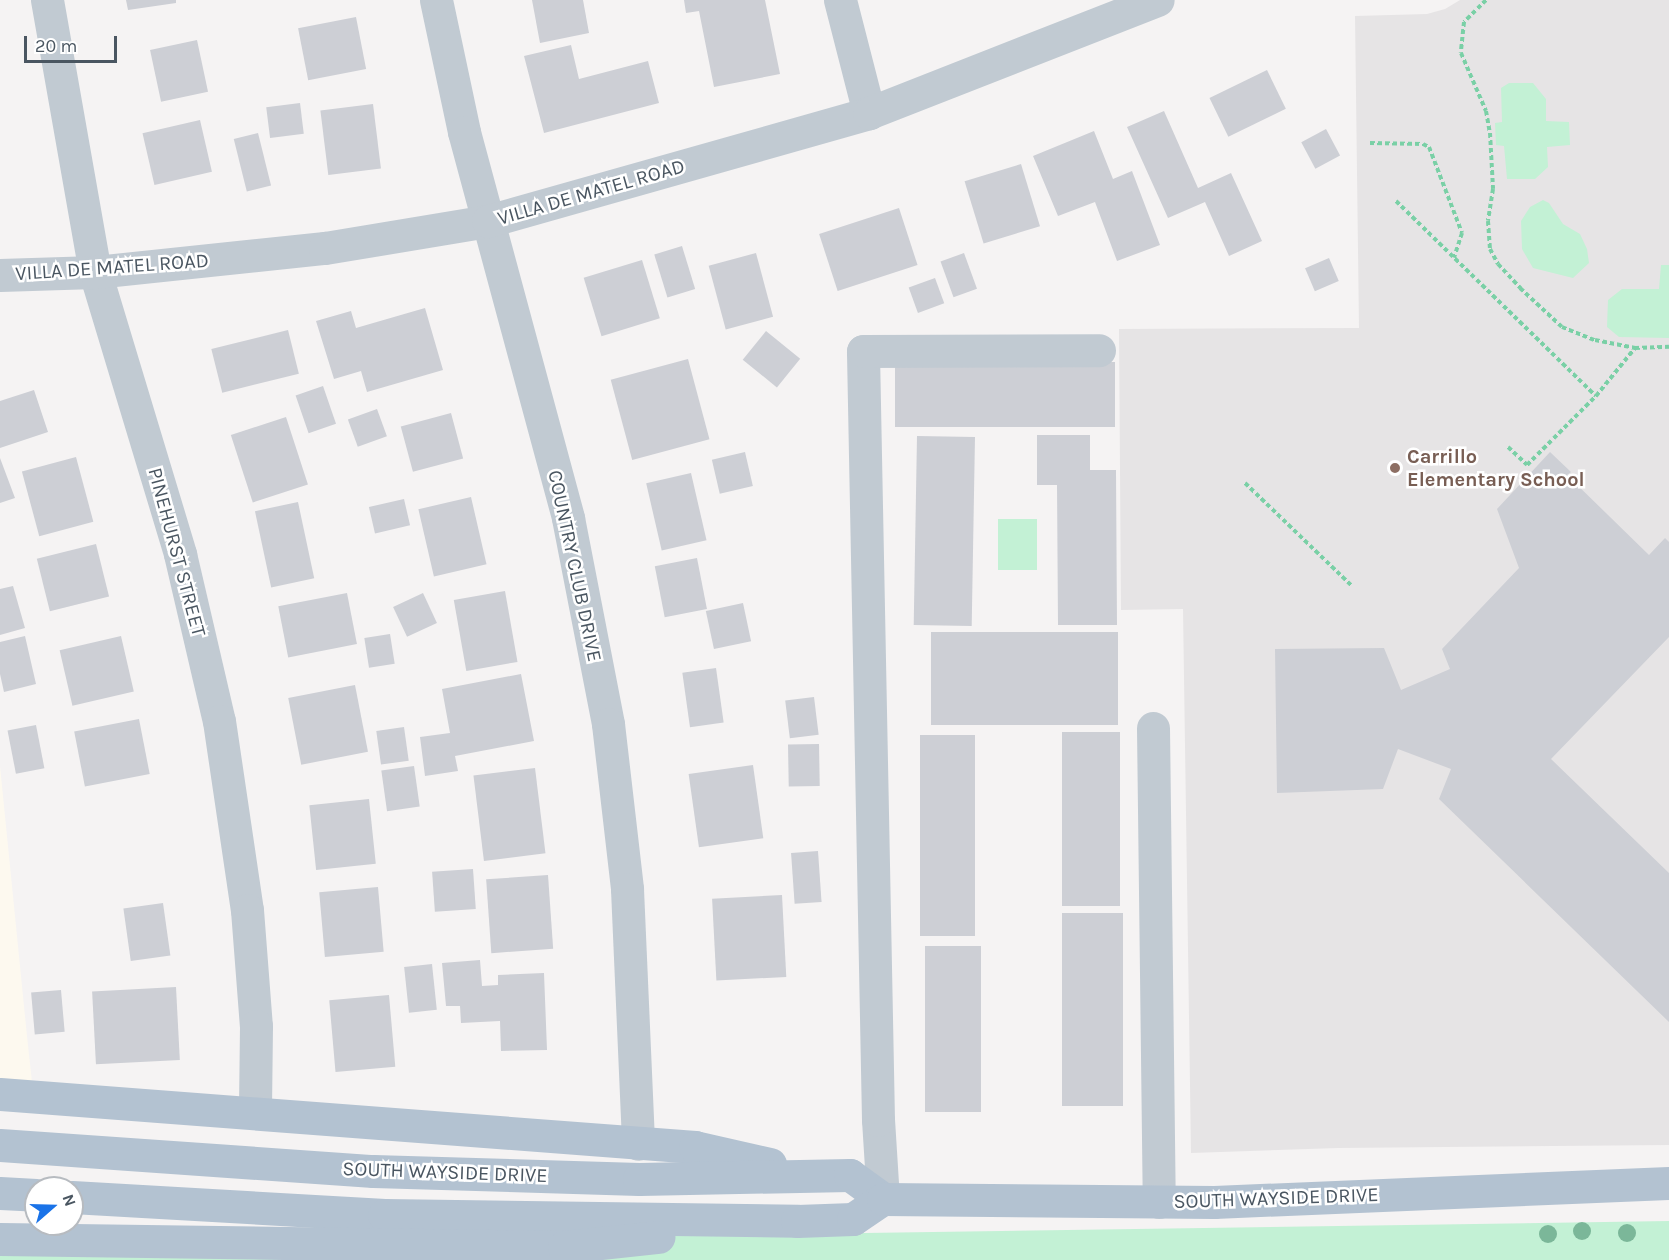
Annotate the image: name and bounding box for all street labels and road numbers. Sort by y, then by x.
street label: VILLA DE MATEL ROAD [495,154,687,230]
street label: VILLA DE MATEL ROAD [15,248,209,286]
street label: PINEHURST STREET [143,465,211,639]
street label: COUNTRY CLUB DRIVE [543,468,607,664]
street label: SOUTH WAYSIDE DRIVE [342,1156,548,1188]
street label: SOUTH WAYSIDE DRIVE [1173,1182,1379,1214]

